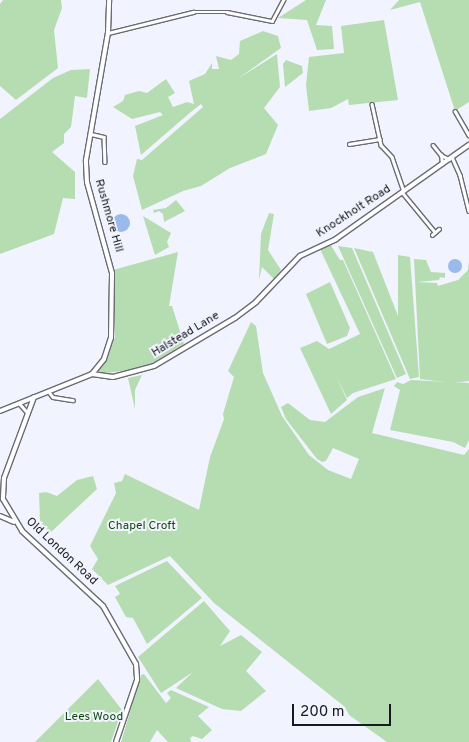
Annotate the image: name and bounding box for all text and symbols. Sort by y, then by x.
street label: Rushmore Hill [91,178,125,254]
street label: Knockholt Road [314,183,394,241]
street label: Halstead Lane [150,309,222,361]
street label: Old London Road [22,515,100,589]
park label: Chapel Croft [108,520,176,534]
scale bar [294,694,393,726]
text: 200 m [300,703,345,722]
park label: Lees Wood [65,711,123,725]

